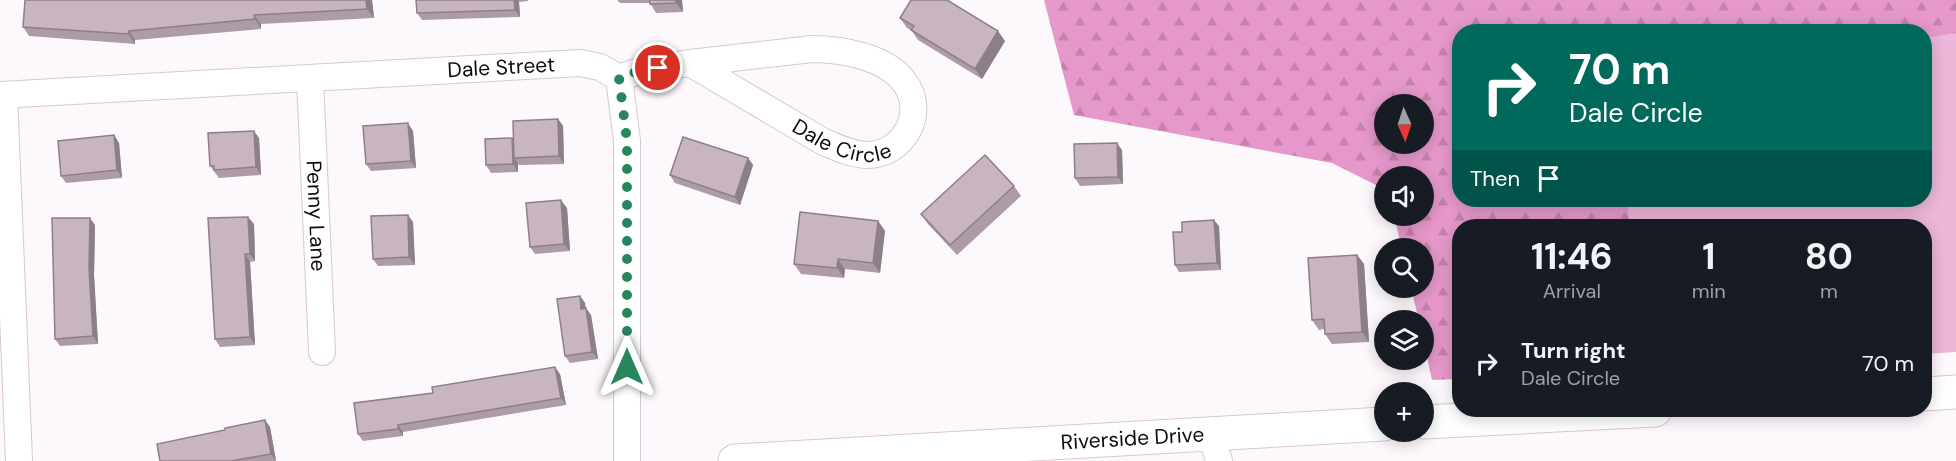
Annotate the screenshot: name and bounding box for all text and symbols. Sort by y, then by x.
pin [632,42,683,93]
text: 70 m [1569,42,1670,97]
icon: right [1470,48,1548,126]
street label: Dale Street [447,50,556,84]
icon: arrive [641,51,674,84]
north arrow [1374,94,1434,154]
map controls [1374,94,1434,442]
text: Dale Circle [1569,95,1703,130]
street label: Dale Circle [787,113,896,169]
street label: Penny Lane [300,160,332,272]
icon: arrive [1532,162,1565,195]
text: Then [1470,164,1520,193]
button: sound [1374,166,1434,226]
text: 11:46 [1531,233,1613,280]
text: 1 [1702,233,1715,280]
text: 80 [1805,233,1853,280]
button: search [1374,238,1434,298]
text: Arrival [1543,278,1601,304]
text: min [1692,278,1726,304]
text: m [1820,278,1838,304]
button: layers [1374,310,1434,370]
position arrow [595,335,659,399]
text: Turn right [1521,336,1626,365]
icon: right [1470,347,1503,380]
text: 70 m [1862,349,1914,378]
text: Dale Circle [1521,365,1620,391]
button: + [1374,382,1434,442]
street label: Riverside Drive [1060,420,1205,456]

